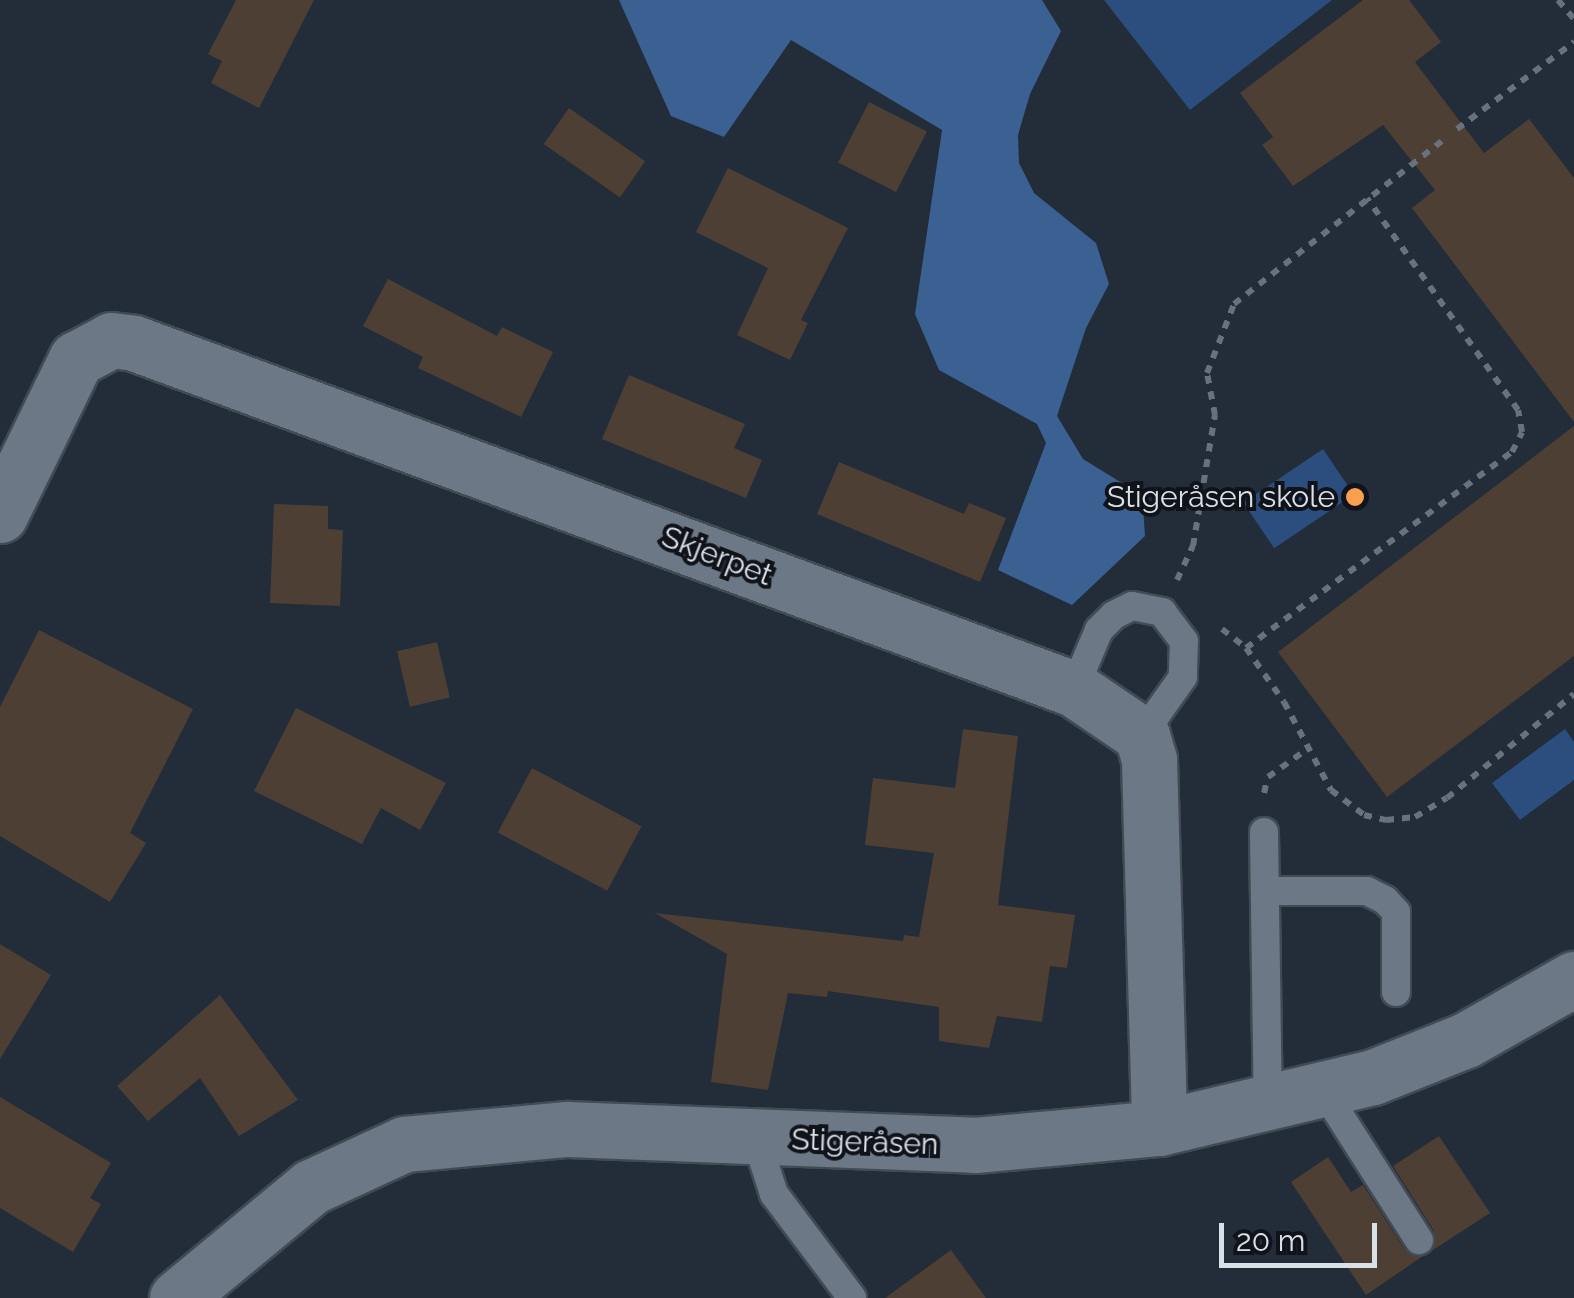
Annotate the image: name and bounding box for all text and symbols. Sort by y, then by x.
place label: Stigeråsen skole [1107,479,1335,515]
marker: Stigeråsen skole [1344,486,1366,508]
street label: Skjerpet [657,519,777,593]
street label: Stigeråsen [791,1121,939,1163]
scale bar [1224,1203,1382,1265]
text: 20 m [1236,1223,1305,1258]

